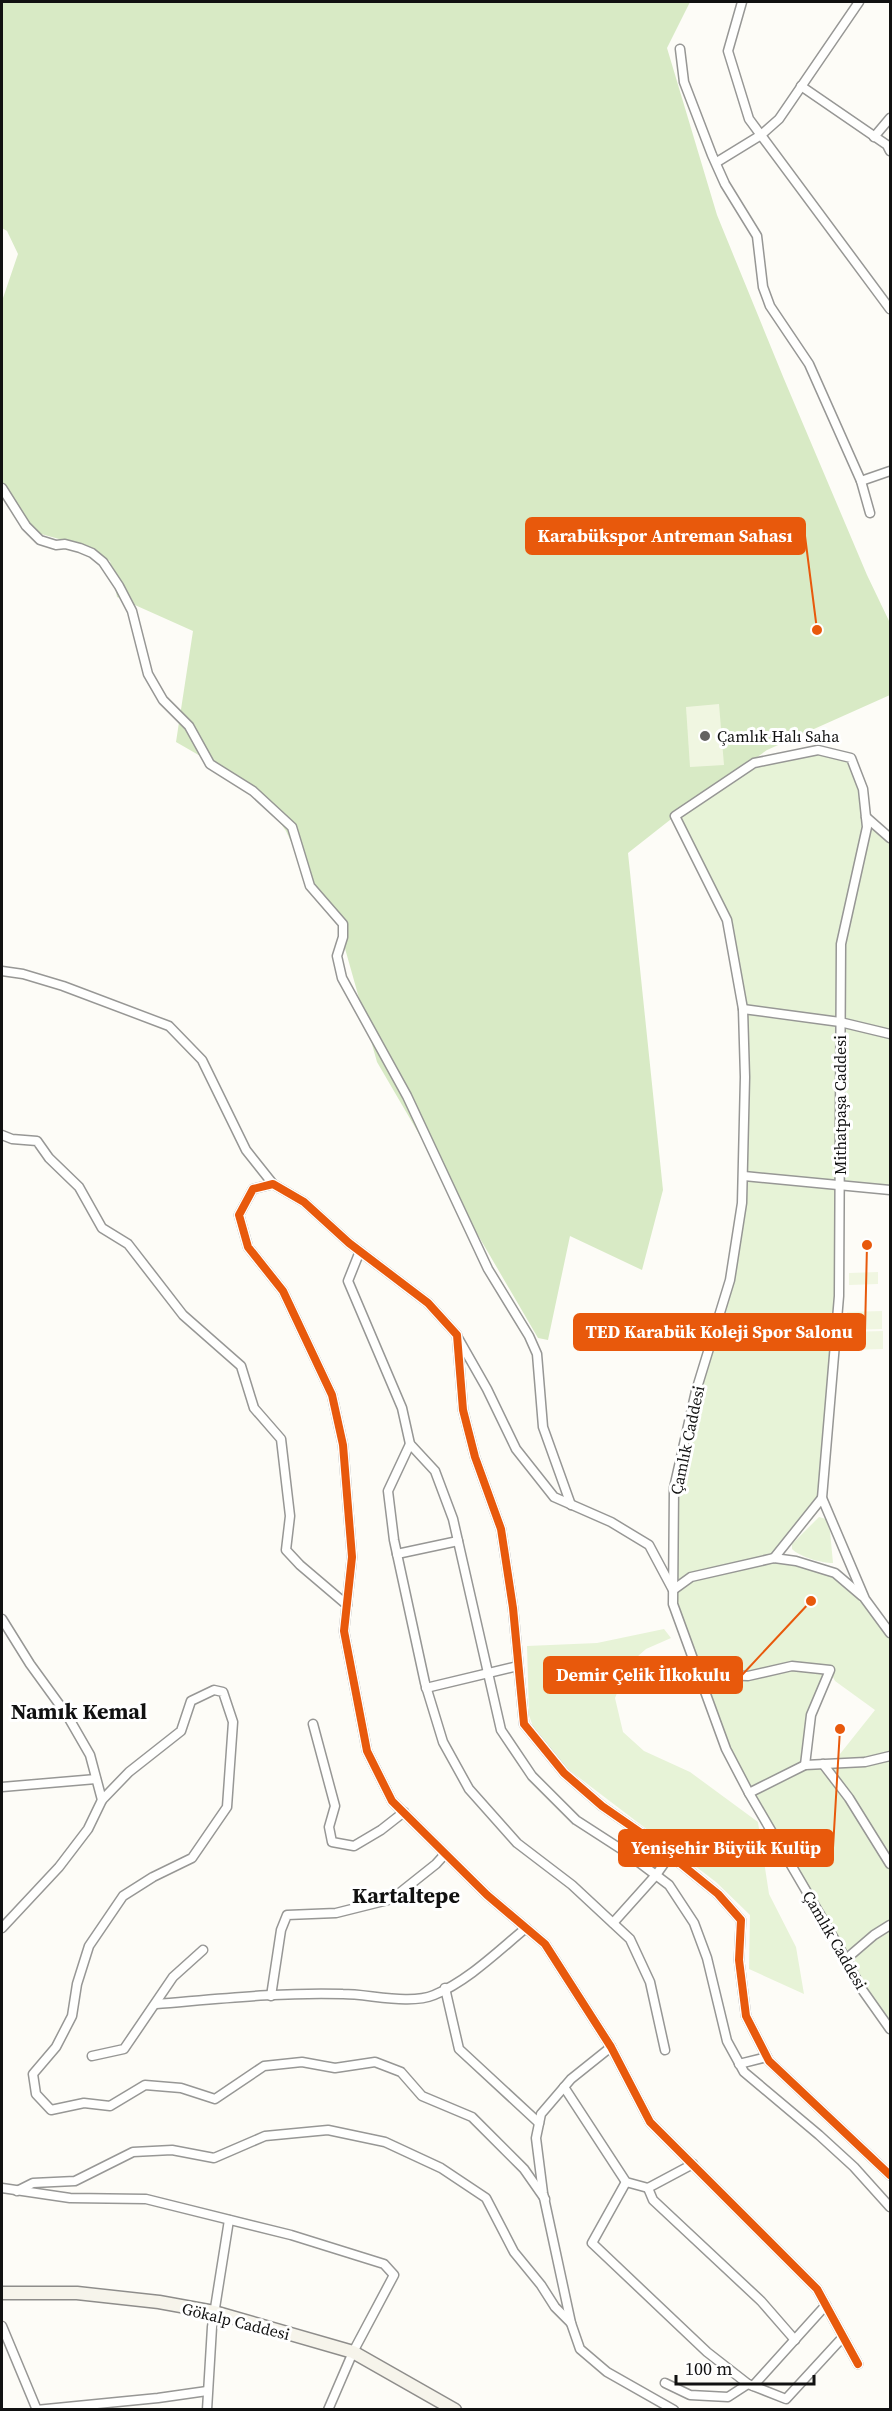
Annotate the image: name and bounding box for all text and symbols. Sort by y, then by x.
callout: Karabükspor Antreman Sahası [526,518,805,554]
text: Karabükspor Antreman Sahası [538,523,793,548]
place label: Çamlık Halı Saha [717,725,840,747]
marker: Çamlık Halı Saha [698,729,712,743]
street label: Mithatpaşa Caddesi [829,1035,851,1175]
callout: TED Karabük Koleji Spor Salonu [574,1314,865,1350]
text: TED Karabük Koleji Spor Salonu [585,1319,853,1344]
street label: Çamlık Caddesi [665,1383,709,1497]
callout: Demir Çelik İlkokulu [544,1657,742,1693]
text: Demir Çelik İlkokulu [556,1662,730,1687]
district label: Namık Kemal [11,1696,147,1726]
callout: Yenişehir Büyük Kulüp [619,1830,833,1866]
text: Yenişehir Büyük Kulüp [631,1835,821,1860]
district label: Kartaltepe [352,1880,460,1910]
street label: Çamlık Caddesi [798,1886,872,1994]
street label: Gökalp Caddesi [180,2297,292,2345]
scale bar [676,2348,814,2386]
text: 100 m [685,2356,732,2381]

